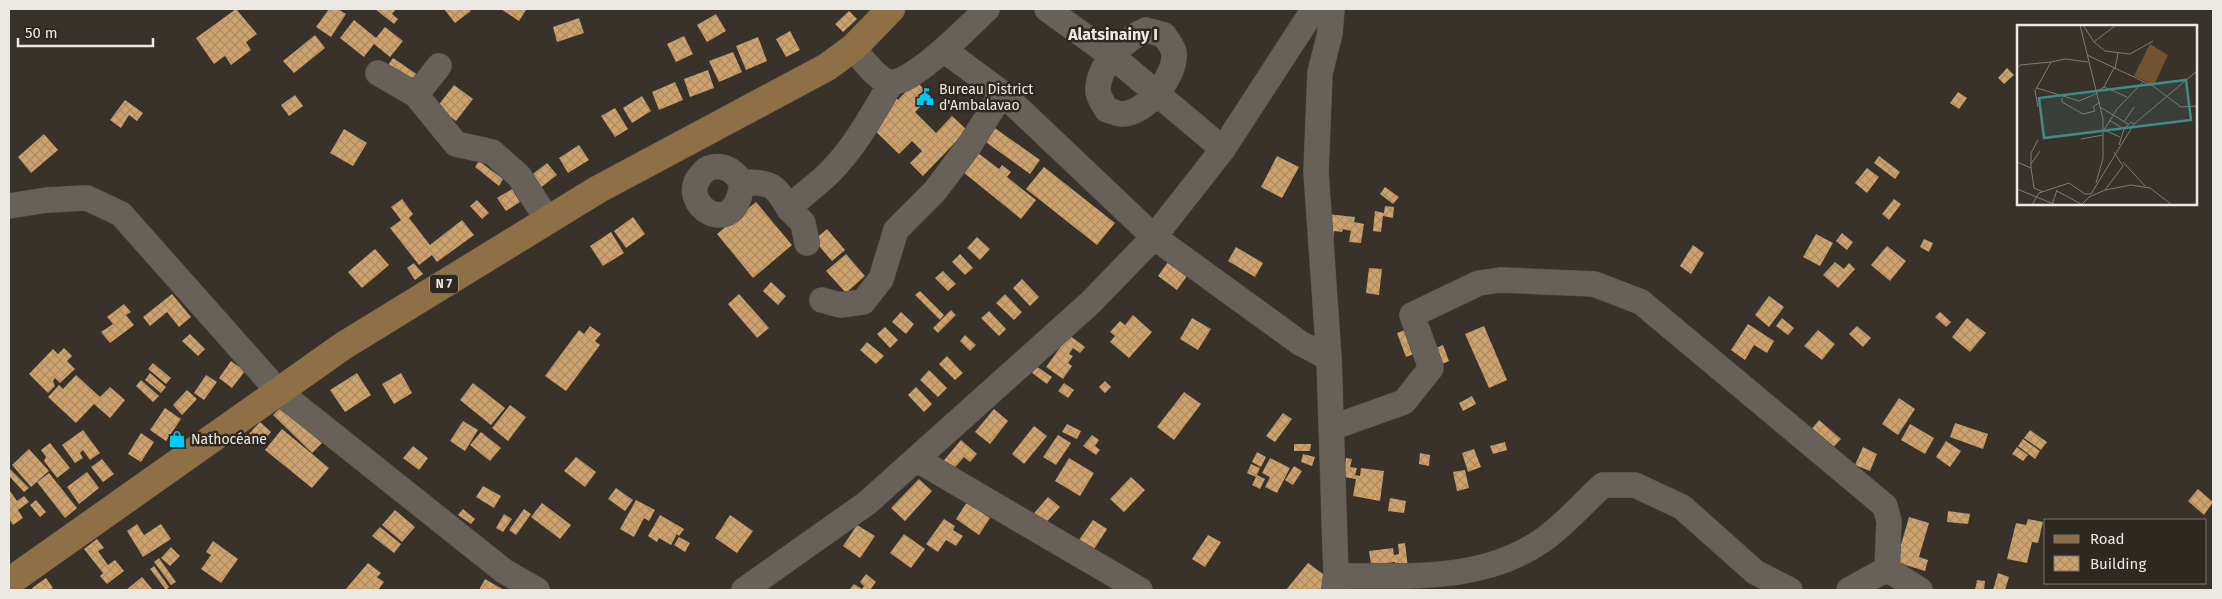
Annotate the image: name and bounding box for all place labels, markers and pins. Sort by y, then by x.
place label: Bureau District d'Ambalavao [939,81,1034,114]
public building icon: Bureau District d'Ambalavao [915,87,935,107]
shop icon: Nathocéane [167,429,187,449]
place label: Nathocéane [191,431,267,448]

